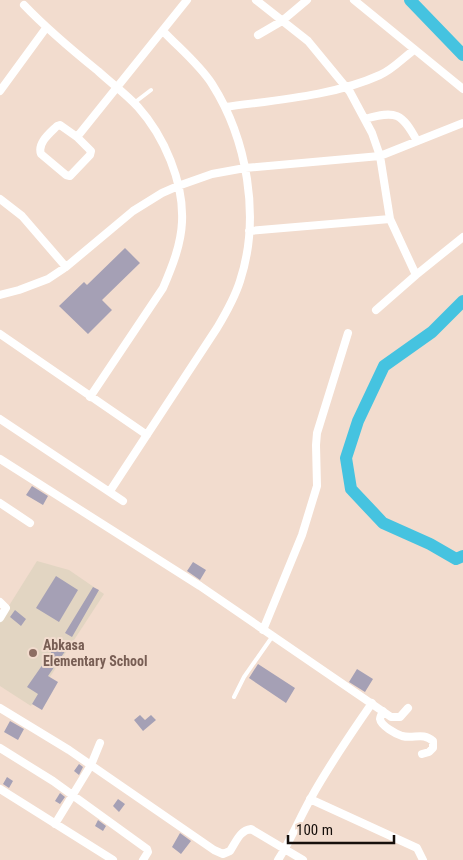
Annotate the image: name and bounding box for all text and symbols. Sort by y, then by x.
place label: Abkasa Elementary School [43,637,148,669]
marker: Abkasa Elementary School [27,647,39,659]
scale bar [288,812,394,844]
text: 100 m [296,821,333,839]

